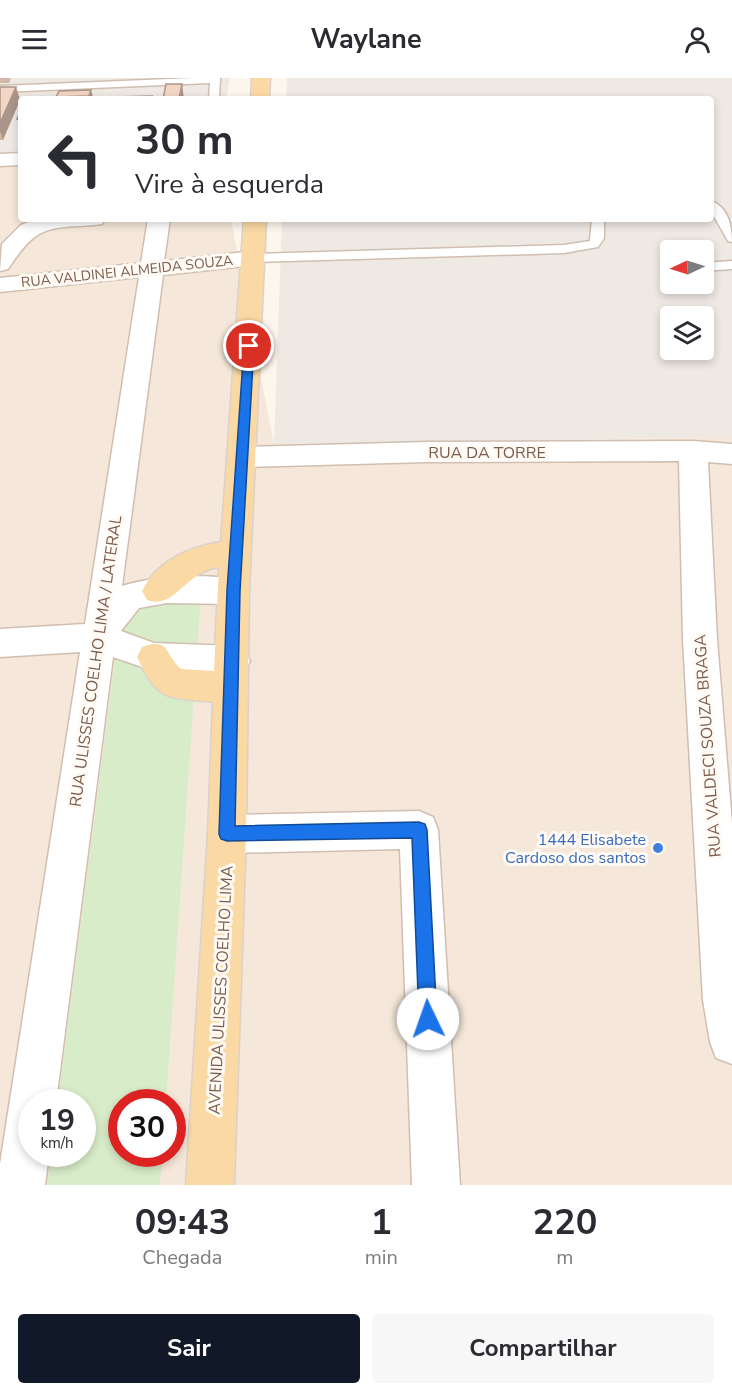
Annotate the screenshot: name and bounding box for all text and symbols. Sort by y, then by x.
text: Waylane [310,21,422,58]
icon: menu [18,23,51,56]
icon: person [681,23,714,56]
text: 30 m [135,112,234,169]
icon: left [36,120,114,198]
text: Vire à esquerda [135,166,324,203]
north arrow [660,240,714,294]
map controls [660,240,714,360]
street label: RUA VALDINEI ALMEIDA SOUZA [20,251,234,292]
button: layers [660,306,714,360]
pin [223,320,274,371]
icon: arrive [232,329,265,362]
street label: RUA DA TORRE [428,442,546,464]
street label: RUA ULISSES COELHO LIMA / LATERAL [65,514,127,808]
street label: RUA VALDECI SOUZA BRAGA [689,633,727,858]
place label: 1444 Elisabete Cardoso dos santos [505,829,646,869]
marker: 1444 Elisabete Cardoso dos santos [651,841,665,855]
street label: AVENIDA ULISSES COELHO LIMA [203,865,239,1115]
position arrow [396,987,460,1051]
speed limit sign: 30 [108,1089,186,1167]
text: 19 [39,1100,75,1141]
text: km/h [40,1133,74,1153]
text: 09:43 [135,1198,230,1247]
text: 1 [370,1198,392,1247]
text: 220 [532,1198,597,1247]
text: Chegada [142,1244,222,1271]
text: min [365,1244,398,1271]
text: m [556,1244,573,1271]
button: Sair [18,1314,360,1383]
button: Compartilhar [372,1314,714,1383]

